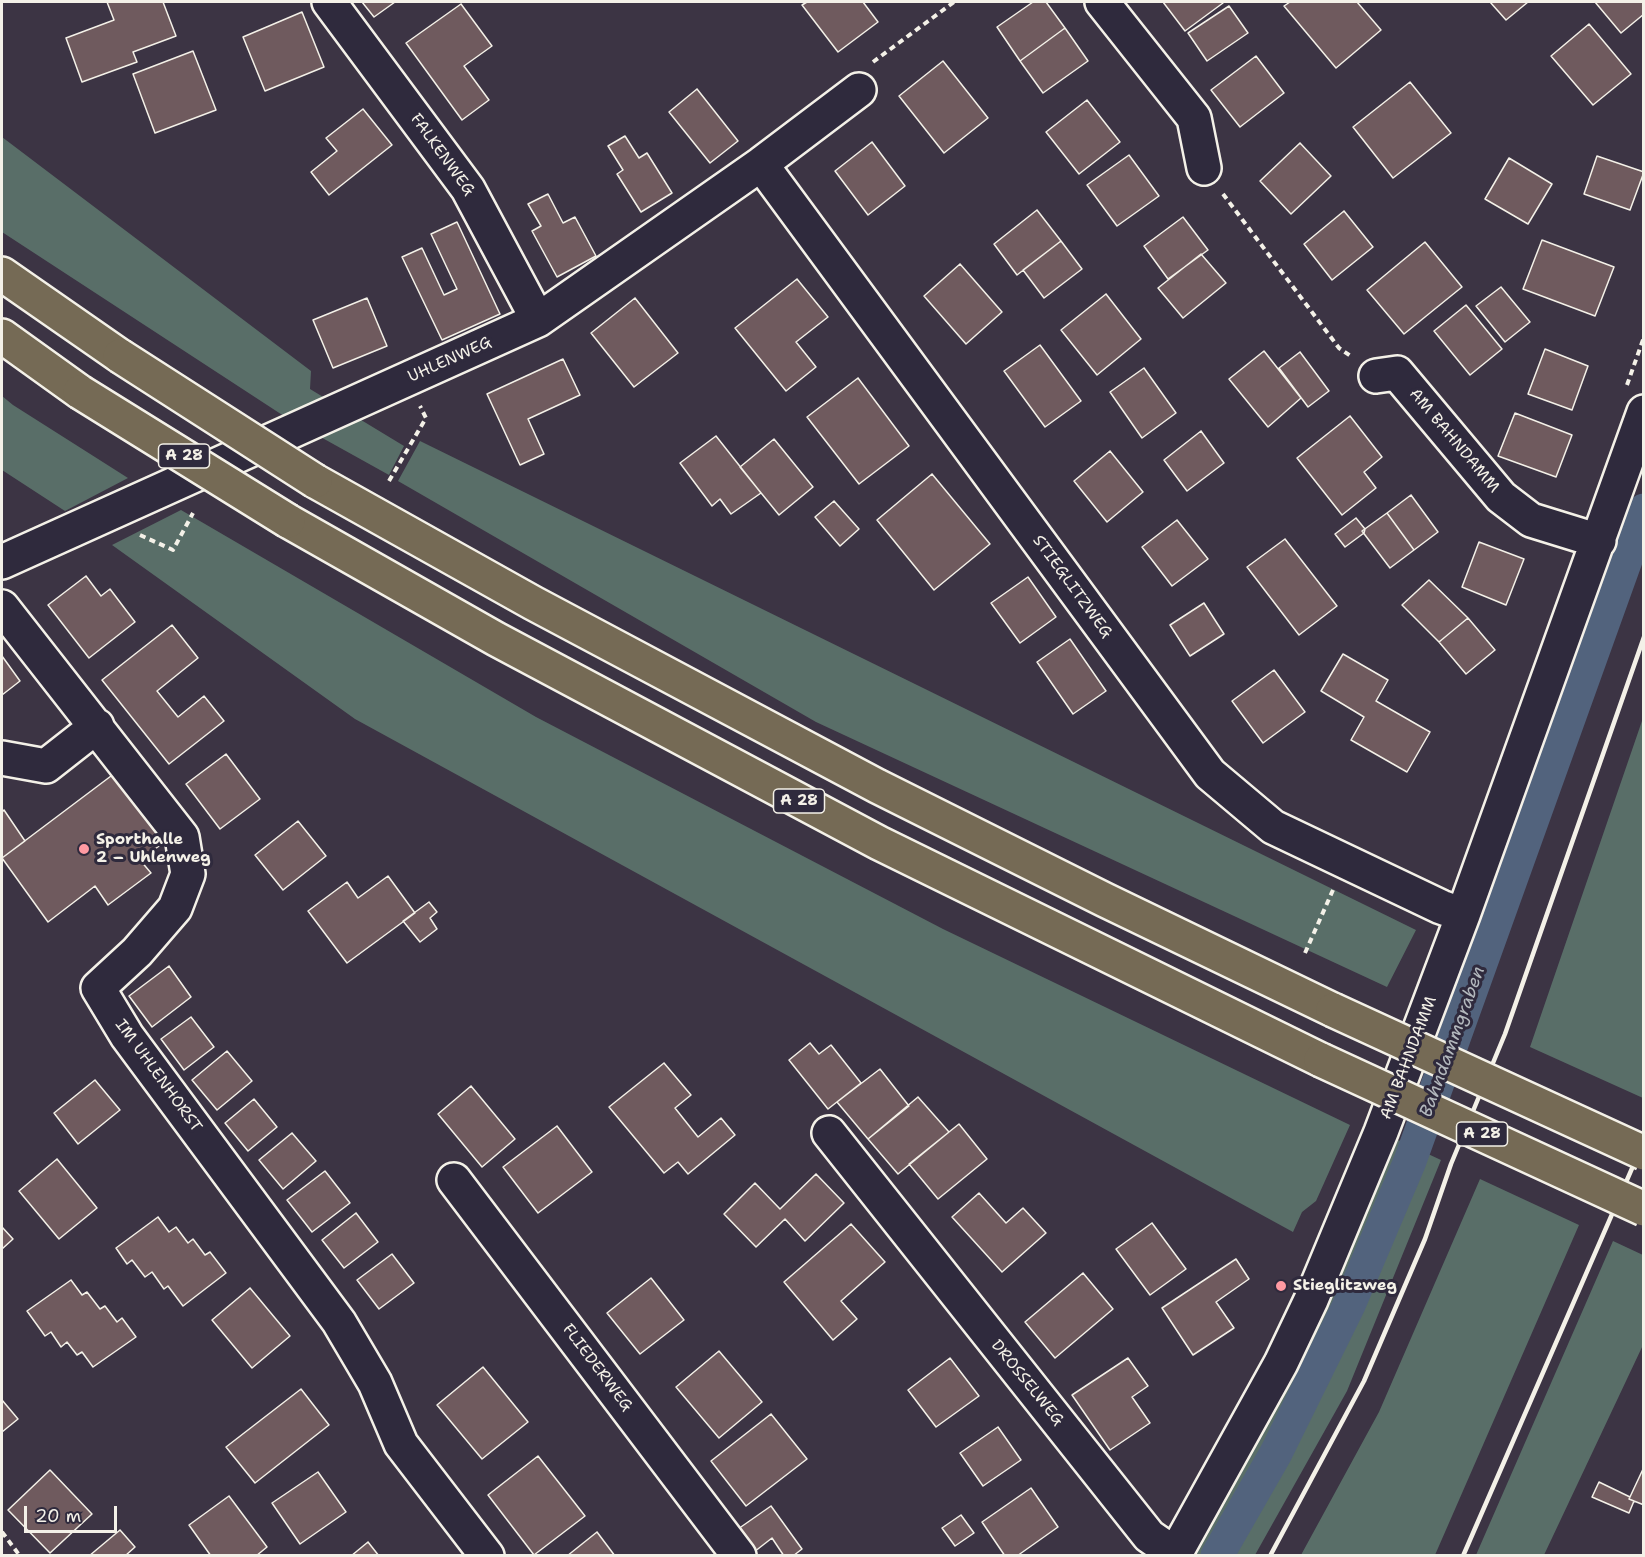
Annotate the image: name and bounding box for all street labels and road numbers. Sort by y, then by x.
street label: FALKENWEG [406,110,478,200]
street label: UHLENWEG [405,333,495,387]
street label: AM BAHNDAMM [1405,385,1503,497]
road number: A 28 [158,444,210,468]
street label: STIEGLITZWEG [1028,532,1116,642]
road number: A 28 [774,789,824,813]
street label: AM BAHNDAMM [1377,994,1441,1122]
street label: IM UHLENHORST [111,1016,205,1136]
road number: A 28 [1456,1122,1508,1146]
street label: FLIEDERWEG [558,1321,636,1415]
street label: DROSSELWEG [987,1336,1067,1430]

